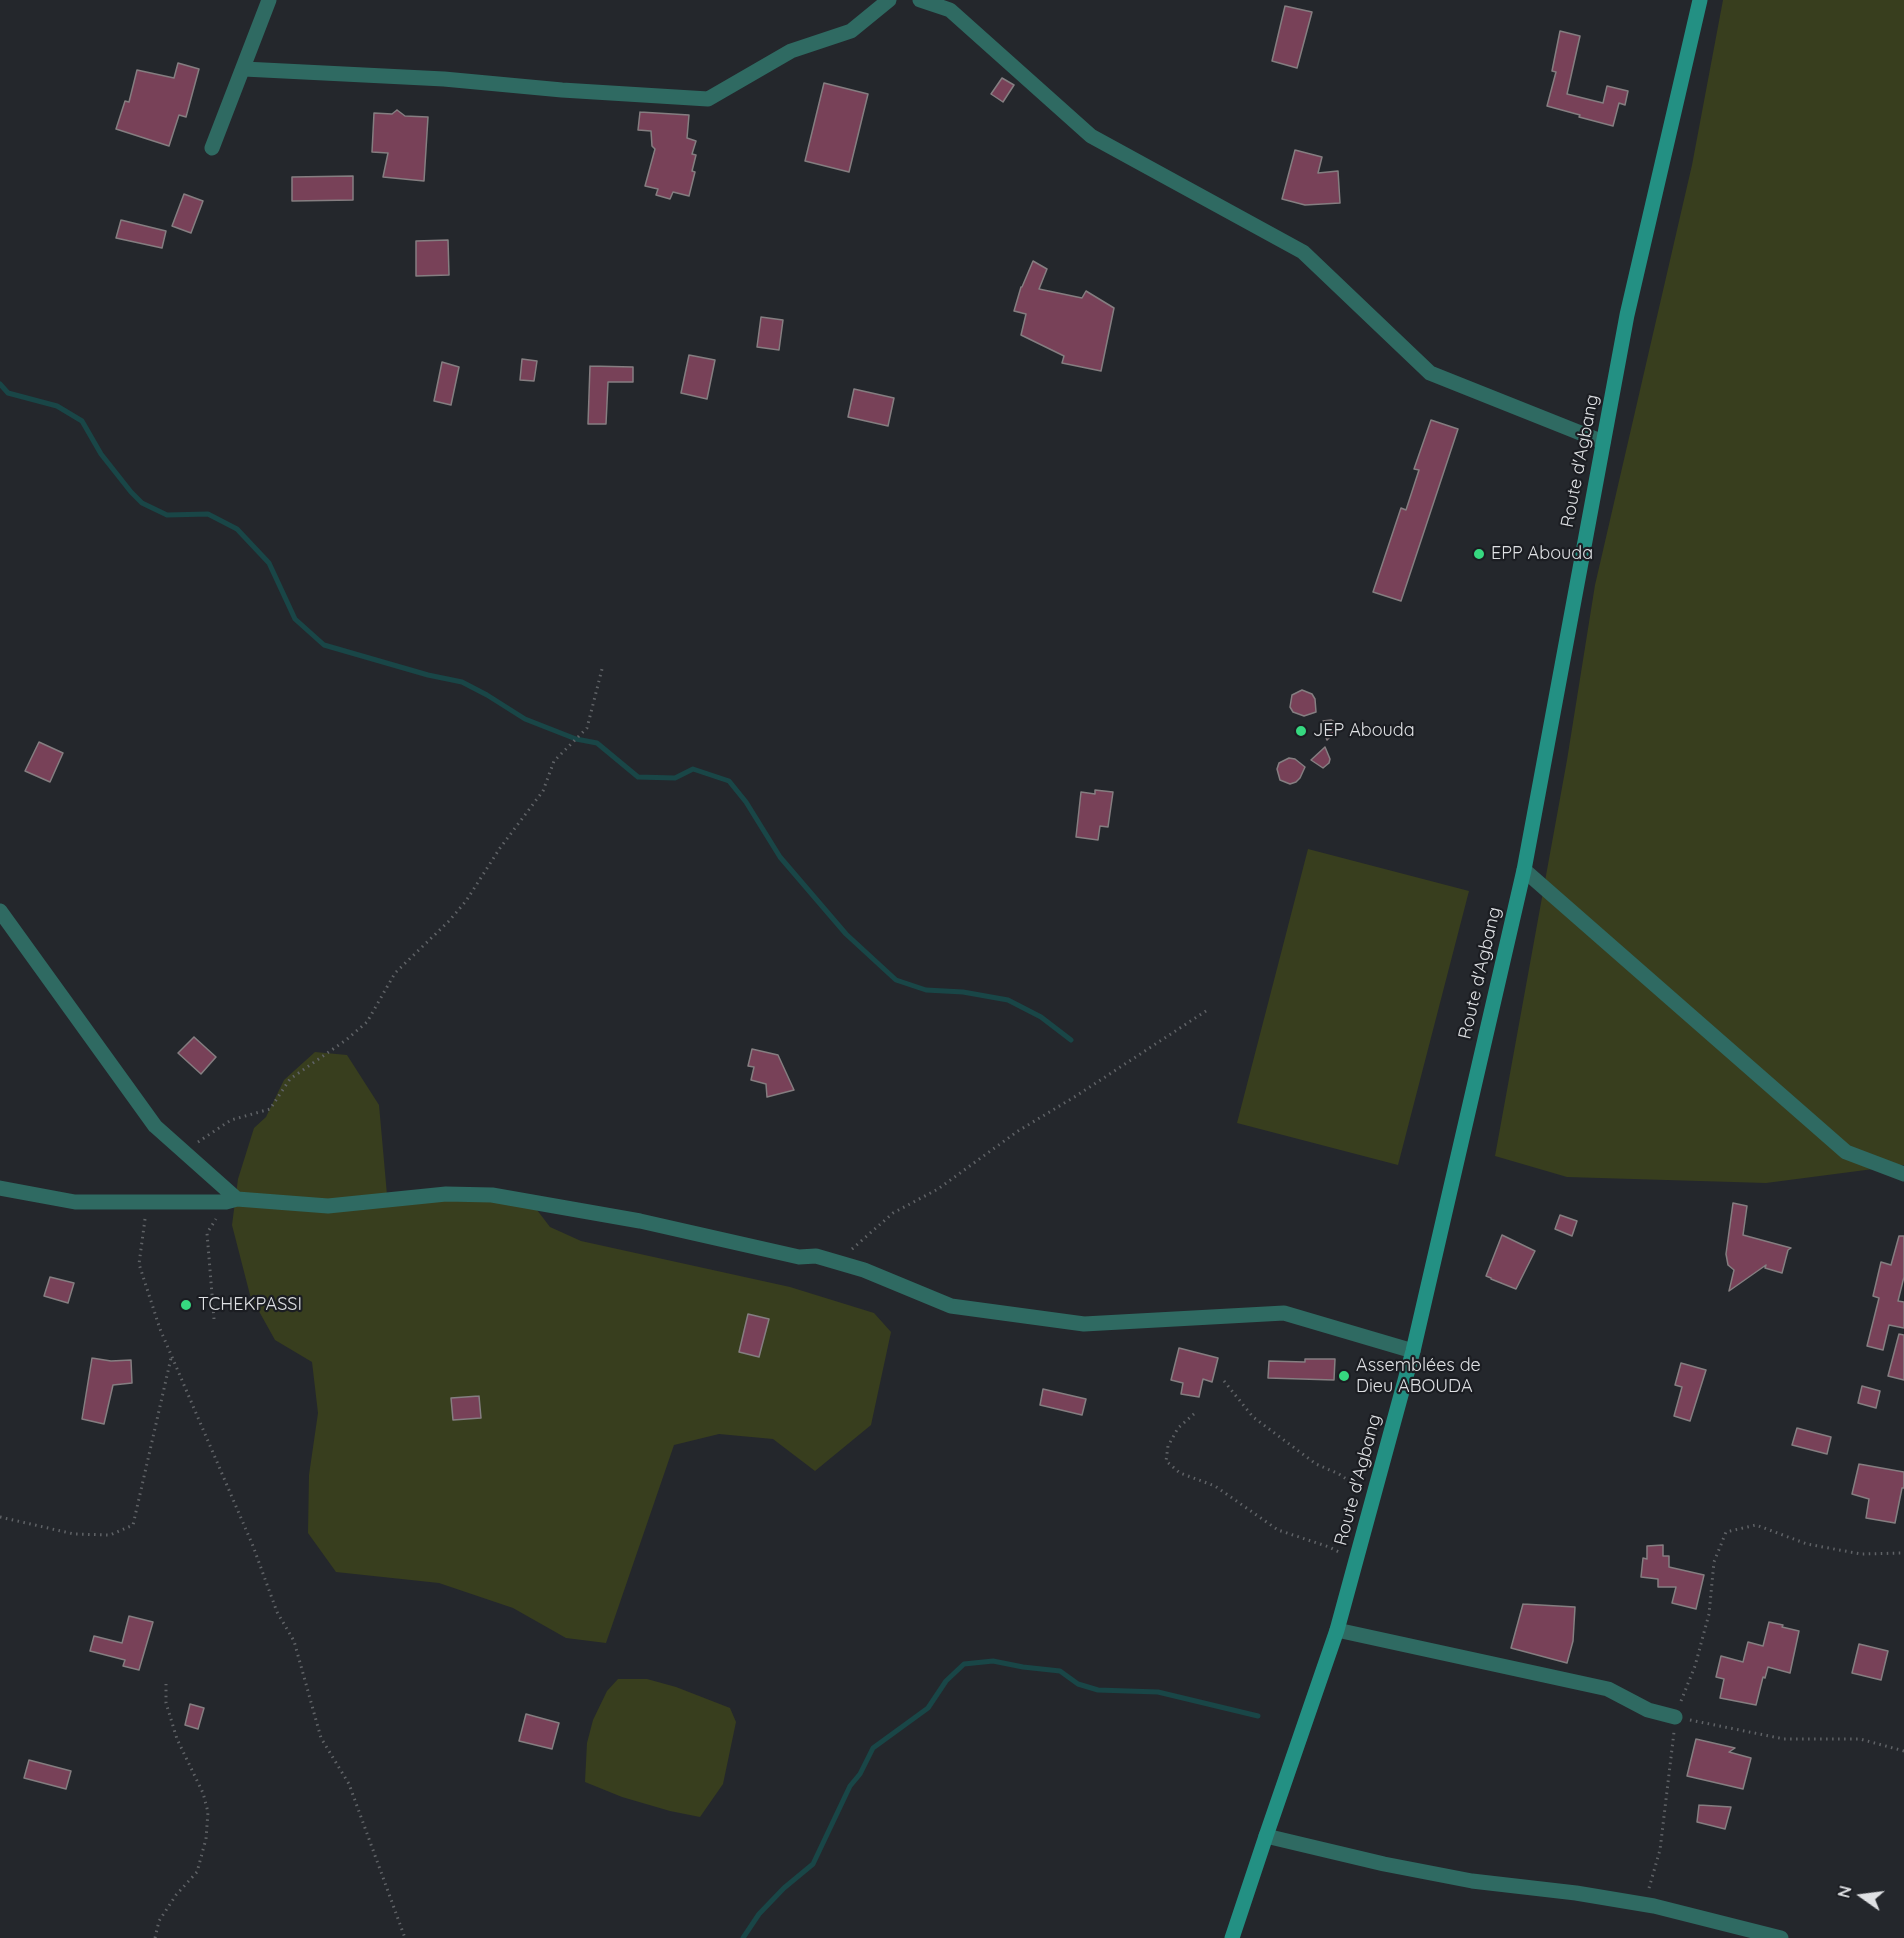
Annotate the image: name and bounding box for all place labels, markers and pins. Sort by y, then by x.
place label: EPP Abouda [1491,543,1593,565]
marker: EPP Abouda [1472,547,1486,561]
place label: JEP Abouda [1313,720,1415,742]
marker: JEP Abouda [1294,724,1308,738]
place label: TCHEKPASSI [198,1294,302,1316]
marker: TCHEKPASSI [179,1298,193,1312]
place label: Assemblées de Dieu ABOUDA [1356,1355,1481,1398]
marker: Assemblées de Dieu ABOUDA [1337,1369,1351,1383]

